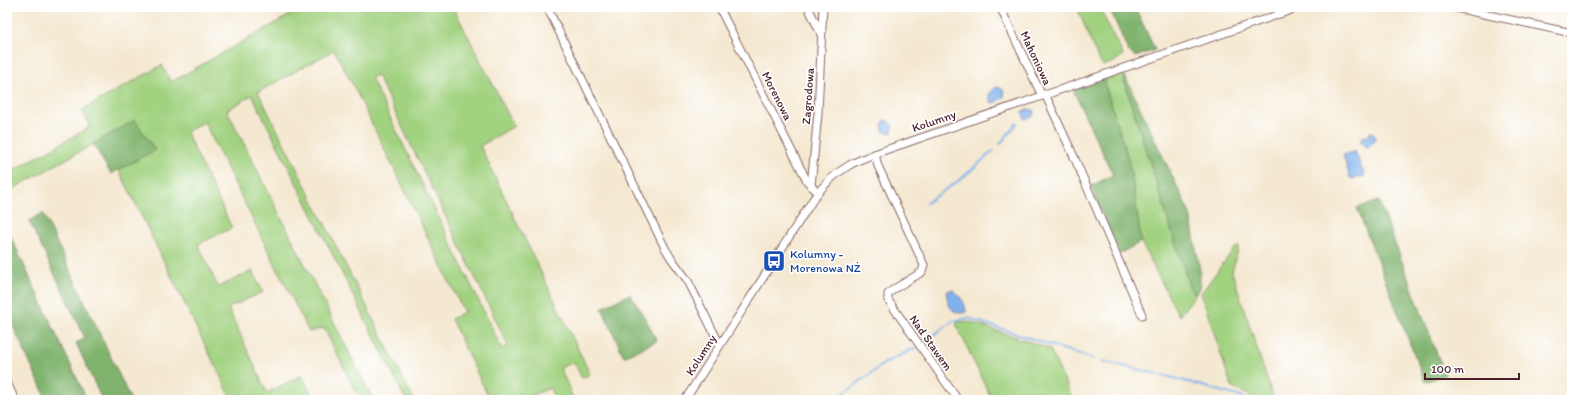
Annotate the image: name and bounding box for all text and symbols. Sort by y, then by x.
street label: Mahoniowa [1017,29,1055,87]
street label: Zagrodowa [799,66,817,125]
street label: Morenowa [759,69,796,123]
street label: Kolumny [910,107,958,135]
place label: Kolumny - Morenowa NŻ [790,247,861,275]
bus stop icon: Kolumny - Morenowa NŻ [761,248,787,274]
street label: Nad Stawem [907,312,955,374]
street label: Kolumny [683,332,720,378]
scale bar [1425,355,1519,381]
text: 100 m [1431,362,1464,376]

